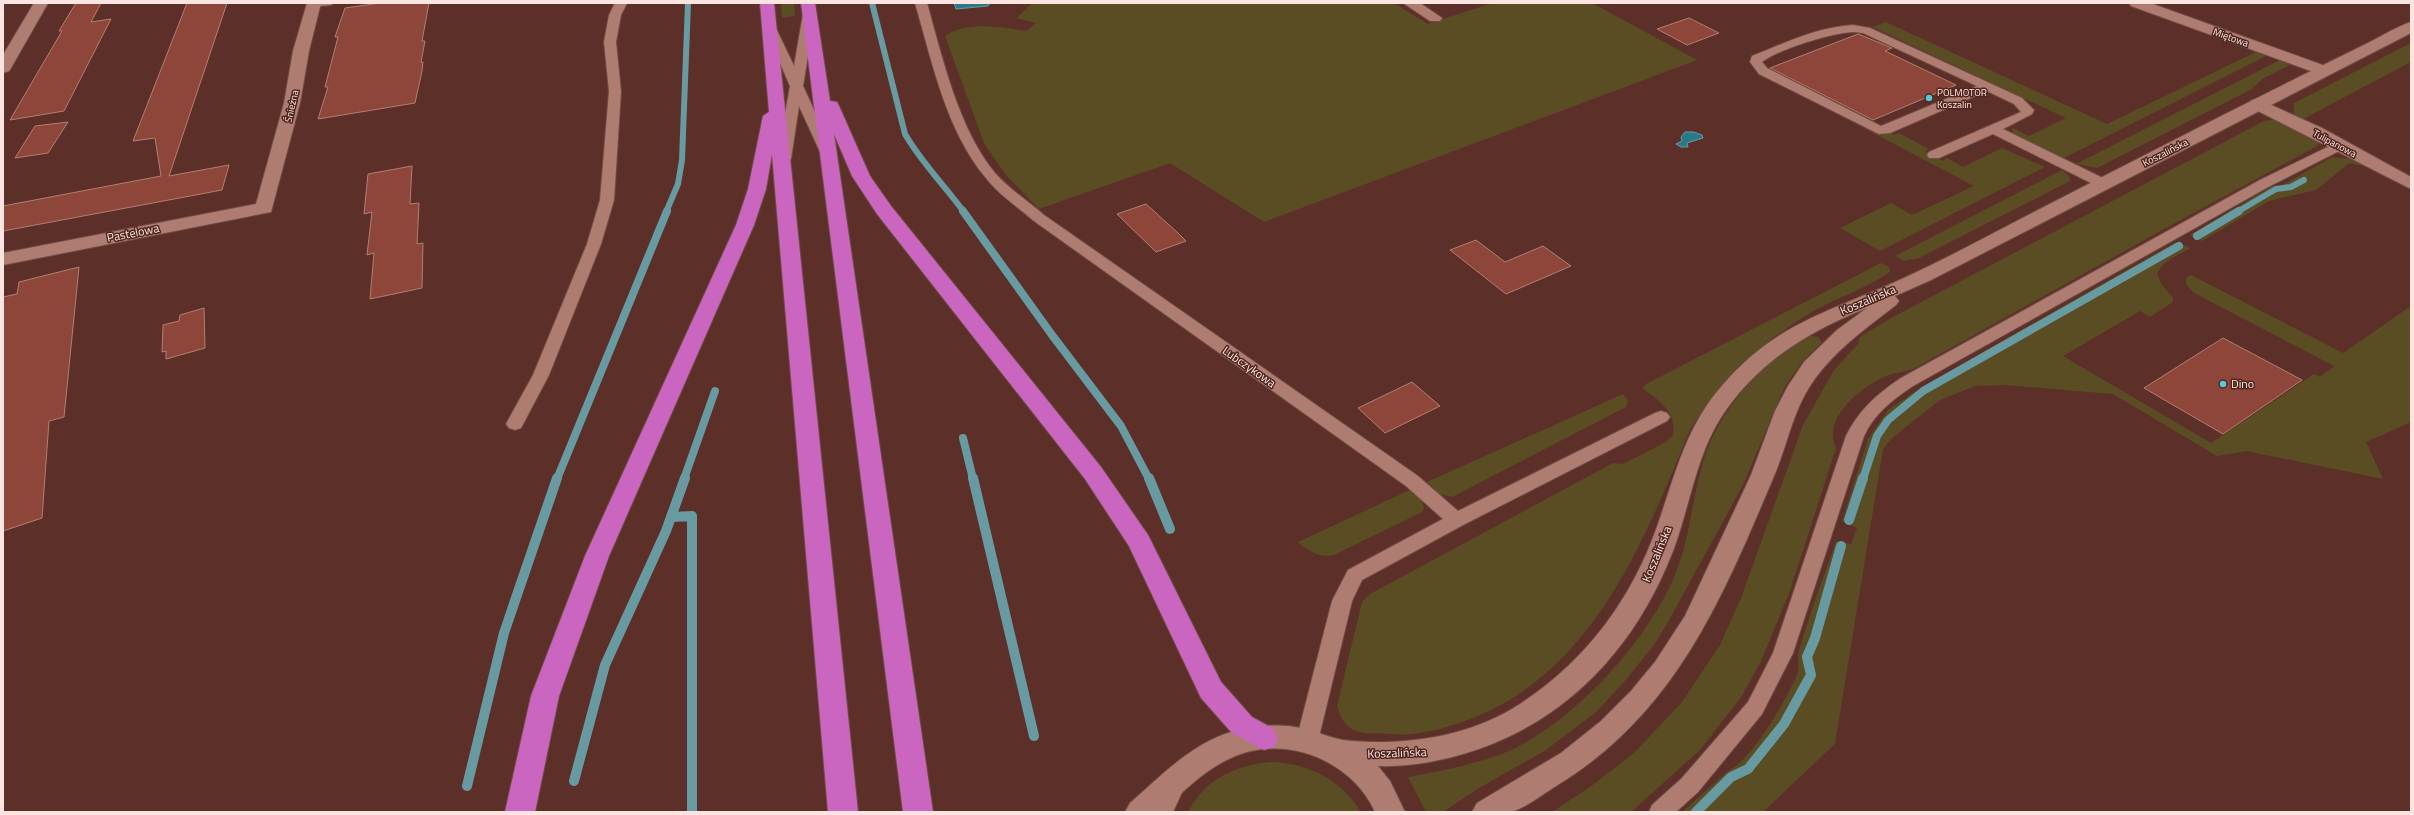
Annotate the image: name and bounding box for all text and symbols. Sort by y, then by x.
street label: Miętowa [2211,24,2251,51]
place label: POLMOTOR Koszalin [1937,85,1987,112]
street label: Śnieżna [280,88,303,124]
marker: POLMOTOR Koszalin [1924,93,1934,103]
street label: Tulipanowa [2310,126,2359,161]
street label: Koszalińska [2140,135,2191,170]
street label: Pastelowa [105,218,161,247]
street label: Koszalińska [1837,279,1899,320]
street label: Lubczykowa [1219,341,1280,392]
place label: Dino [2231,374,2254,393]
marker: Dino [2218,379,2228,389]
street label: Koszalińska [1637,523,1676,585]
street label: Koszalińska [1367,742,1427,763]

